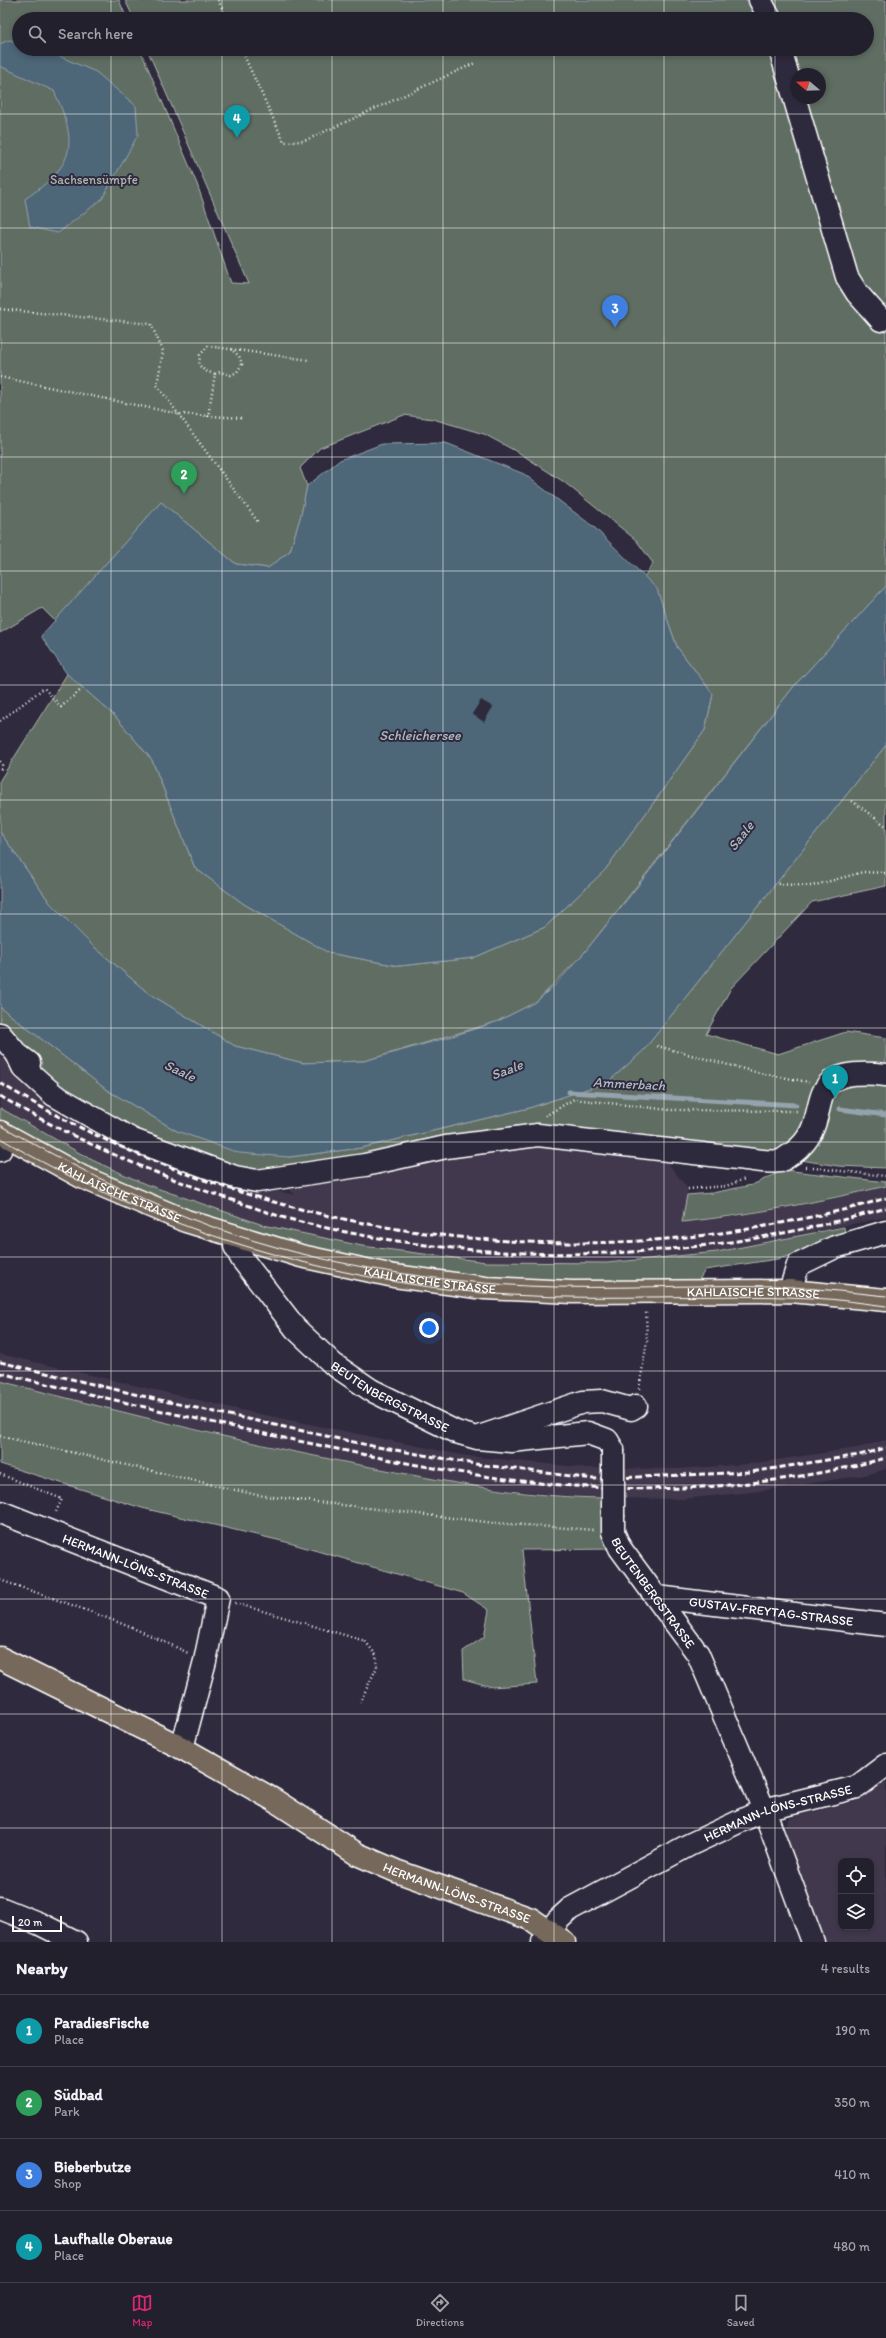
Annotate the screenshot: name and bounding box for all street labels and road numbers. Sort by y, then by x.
street label: KAHLAISCHE STRASSE [56,1158,183,1226]
street label: KAHLAISCHE STRASSE [363,1262,496,1296]
street label: KAHLAISCHE STRASSE [687,1284,820,1301]
street label: BEUTENBERGSTRASSE [328,1357,452,1435]
street label: HERMANN-LÖNS-STRASSE [61,1530,211,1601]
street label: BEUTENBERGSTRASSE [609,1535,698,1651]
street label: GUSTAV-FREYTAG-STRASSE [688,1593,854,1628]
street label: HERMANN-LÖNS-STRASSE [701,1781,853,1845]
street label: HERMANN-LÖNS-STRASSE [381,1859,533,1926]

